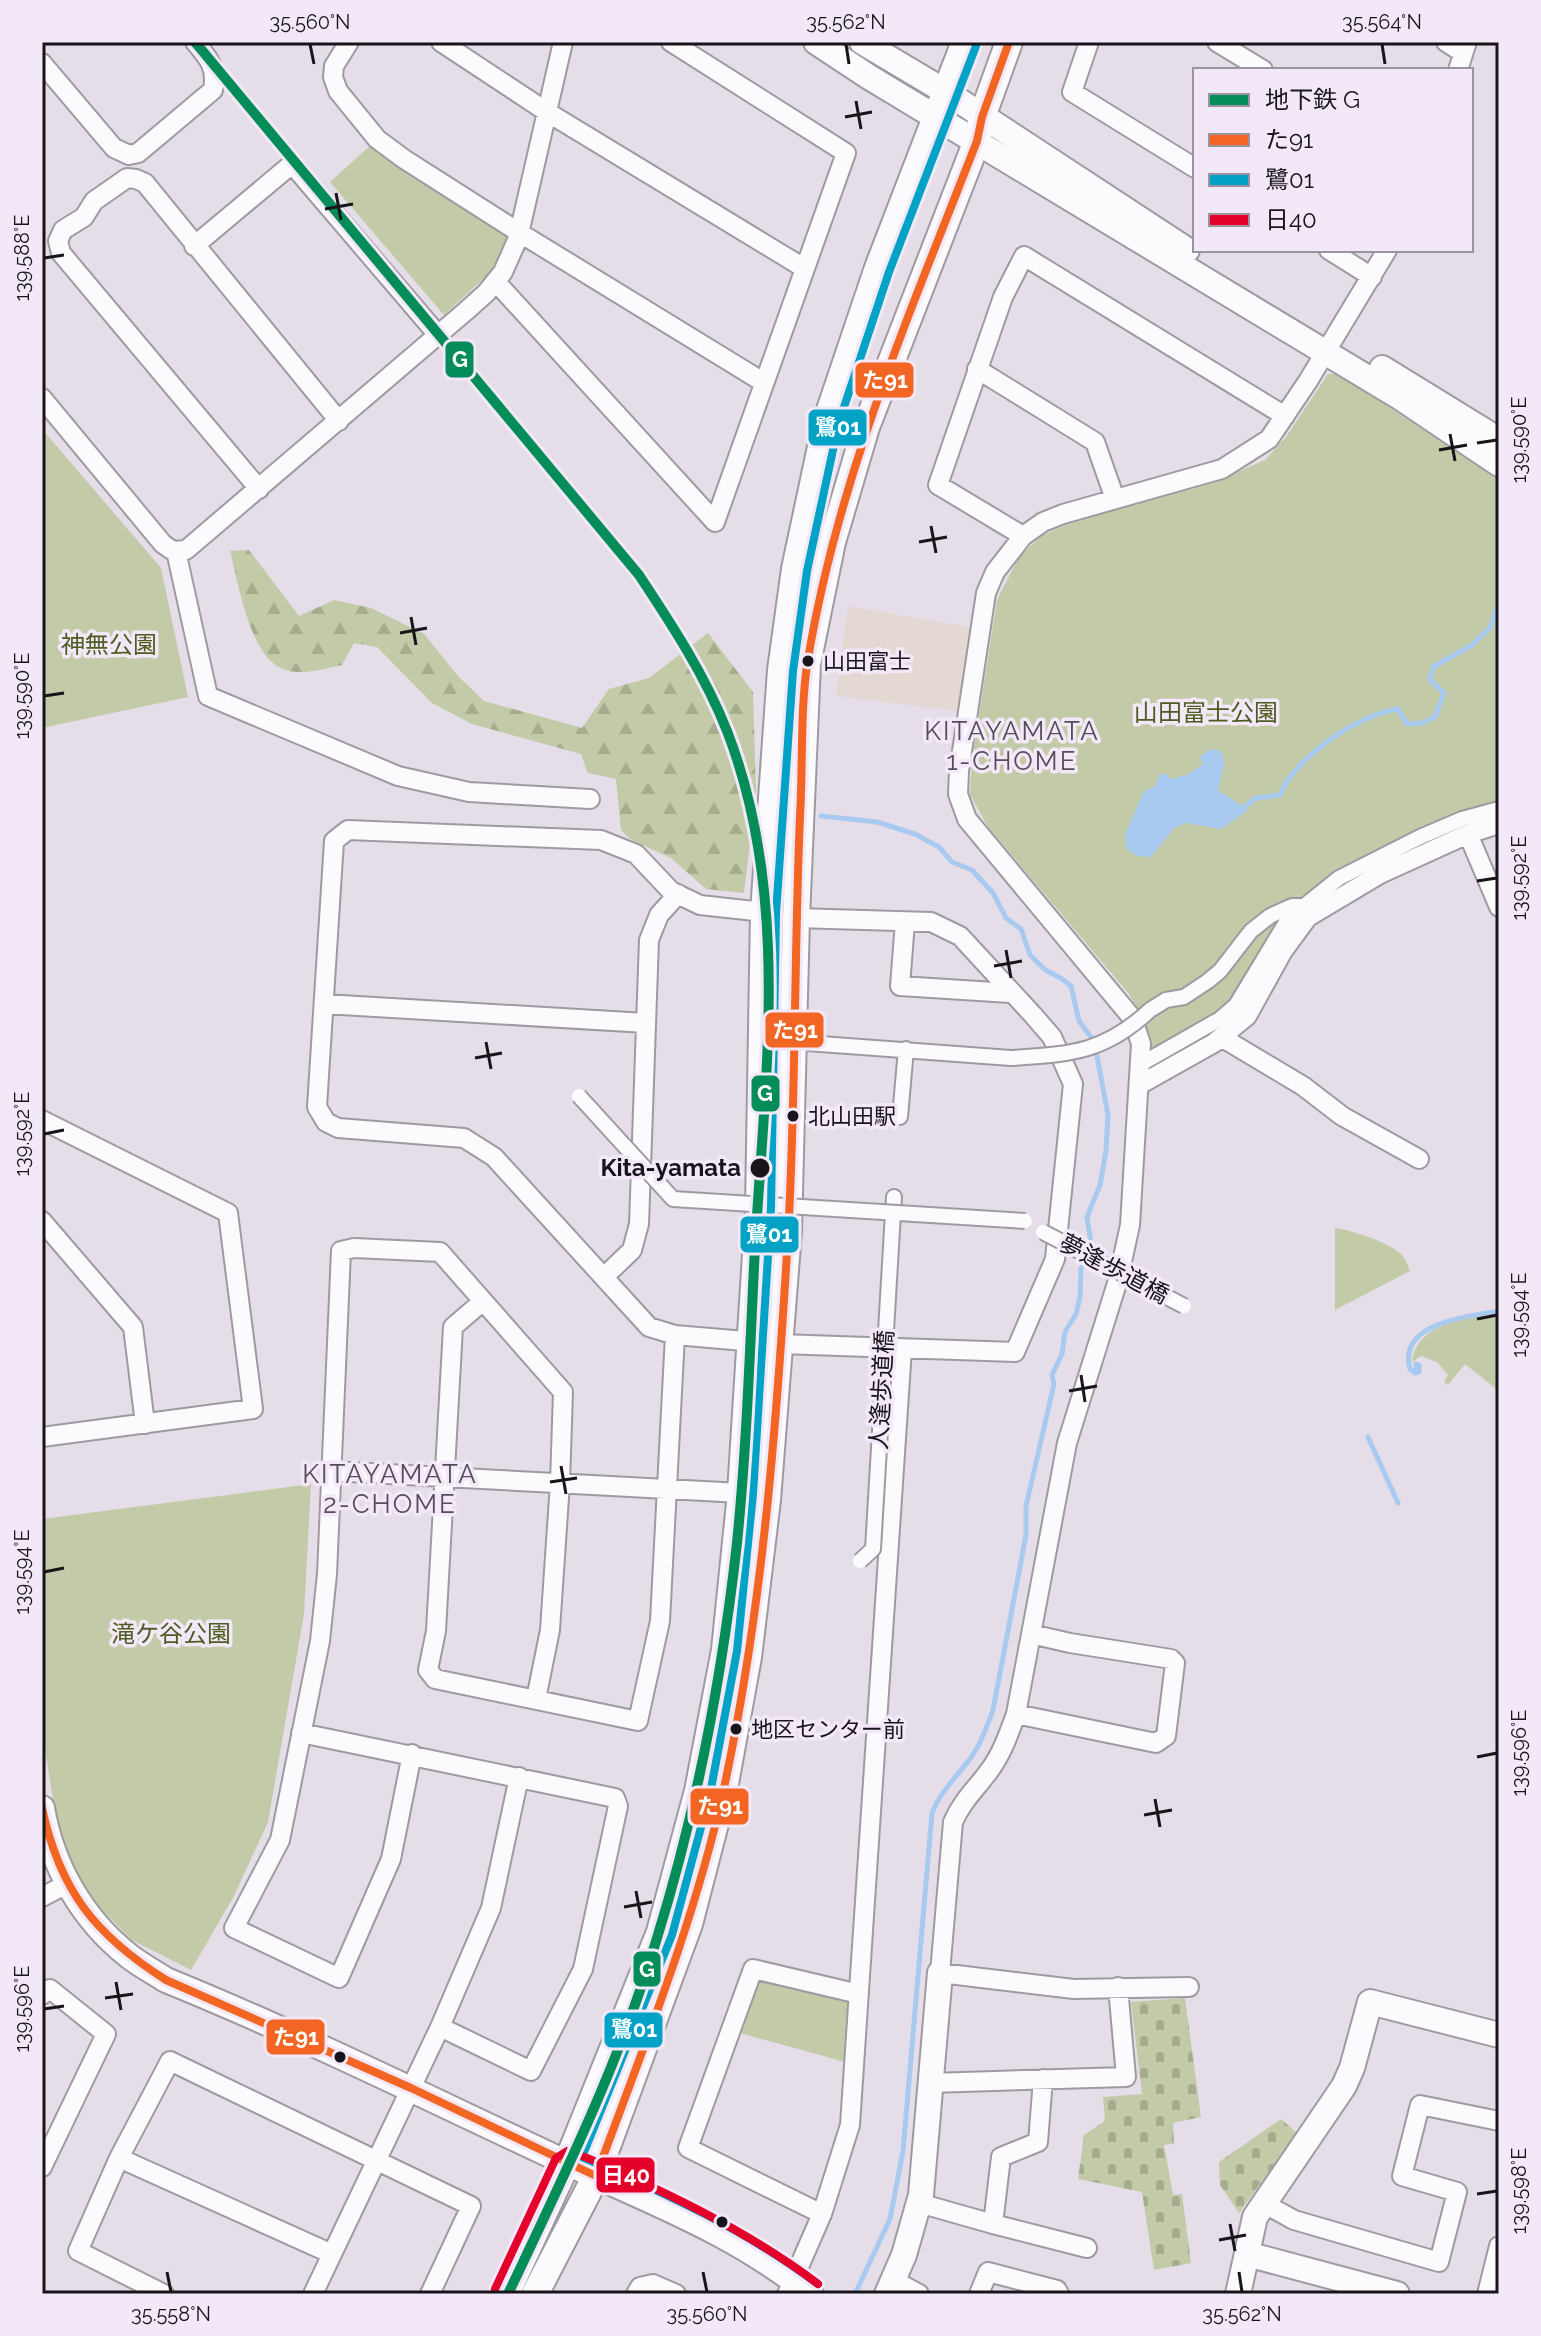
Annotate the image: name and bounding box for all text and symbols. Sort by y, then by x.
text: 35.560°N [270,10,350,34]
text: 35.562°N [806,10,886,34]
text: 35.564°N [1342,10,1422,34]
legend [1193,68,1473,252]
text: 地下鉄 G [1265,85,1360,114]
text: た91 [1265,125,1313,154]
text: 鷺01 [1265,165,1314,194]
text: 日40 [1265,205,1317,234]
text: 139.588°E [10,215,34,301]
line badge: G [444,340,475,379]
text: G [452,346,468,372]
line badge: た91 [854,361,915,399]
text: た91 [862,367,908,393]
text: 139.590°E [1507,397,1531,483]
line badge: 鷺01 [807,408,868,447]
text: 鷺01 [815,414,861,440]
park label: 神無公園 [61,630,157,659]
place label: 山田富士 [823,648,911,674]
text: 139.590°E [10,653,34,739]
marker: 山田富士 [800,653,816,669]
park label: 山田富士公園 [1134,698,1278,727]
district label: KITAYAMATA 1-CHOME [924,716,1100,776]
text: 139.592°E [1507,835,1531,921]
line badge: た91 [764,1011,825,1049]
text: た91 [772,1017,818,1043]
line badge: G [750,1074,781,1113]
text: G [757,1080,773,1106]
text: 139.592°E [10,1091,34,1177]
place label: 北山田駅 [808,1103,896,1129]
marker: 北山田駅 [785,1108,801,1124]
place label: Kita-yamata [600,1153,741,1182]
marker: Kita-yamata [748,1156,772,1180]
line badge: 鷺01 [739,1215,800,1254]
text: 鷺01 [746,1221,792,1247]
street label: 夢逢歩道橋 [1054,1228,1174,1310]
text: 139.594°E [1507,1272,1531,1358]
street label: 人逢歩道橋 [864,1329,899,1451]
district label: KITAYAMATA 2-CHOME [302,1459,478,1519]
text: 139.594°E [10,1529,34,1615]
park label: 滝ケ谷公園 [111,1619,231,1648]
text: 139.596°E [1507,1710,1531,1796]
place label: 地区センター前 [751,1716,905,1742]
marker: 地区センター前 [728,1721,744,1737]
line badge: た91 [689,1787,750,1826]
text: た91 [697,1793,743,1819]
line badge: G [632,1950,662,1988]
text: G [639,1956,655,1982]
text: 139.596°E [10,1966,34,2052]
line badge: 鷺01 [603,2011,664,2049]
text: 鷺01 [611,2016,657,2042]
line badge: た91 [265,2018,326,2056]
text: た91 [273,2024,319,2050]
unlabelled marker [332,2049,348,2065]
text: 139.598°E [1507,2148,1531,2234]
line badge: 日40 [595,2156,656,2194]
text: 日40 [602,2162,650,2188]
unlabelled marker [714,2214,730,2230]
text: 35.558°N [131,2302,211,2326]
text: 35.560°N [667,2302,747,2326]
text: 35.562°N [1202,2302,1282,2326]

